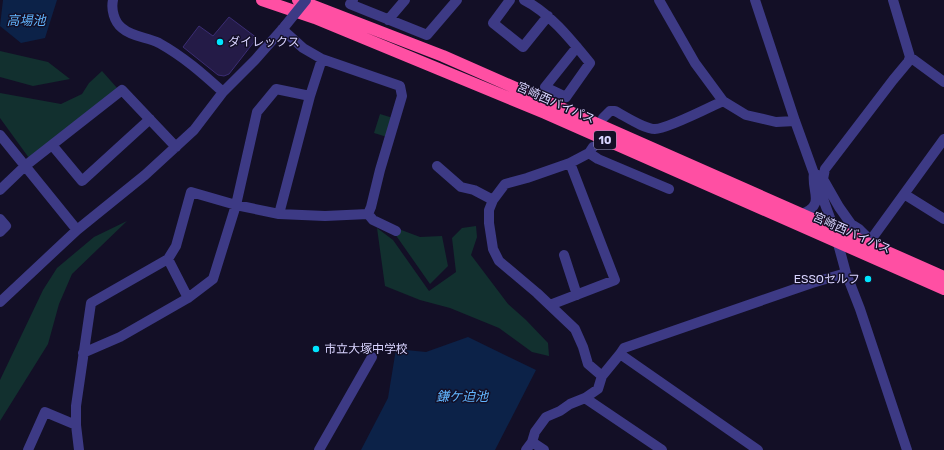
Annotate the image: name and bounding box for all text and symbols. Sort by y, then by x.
water label: 高場池 [6,13,47,28]
place label: ダイレックス [228,35,300,49]
marker: ダイレックス [215,37,225,47]
street label: 宮崎西バイパス [515,80,597,126]
road number: 10 [594,131,616,149]
street label: 宮崎西バイパス [811,210,893,256]
place label: ESSOセルフ [794,272,860,286]
marker: ESSOセルフ [863,274,873,284]
place label: 市立大塚中学校 [324,342,408,356]
marker: 市立大塚中学校 [311,344,321,354]
water label: 鎌ケ迫池 [436,389,490,404]

